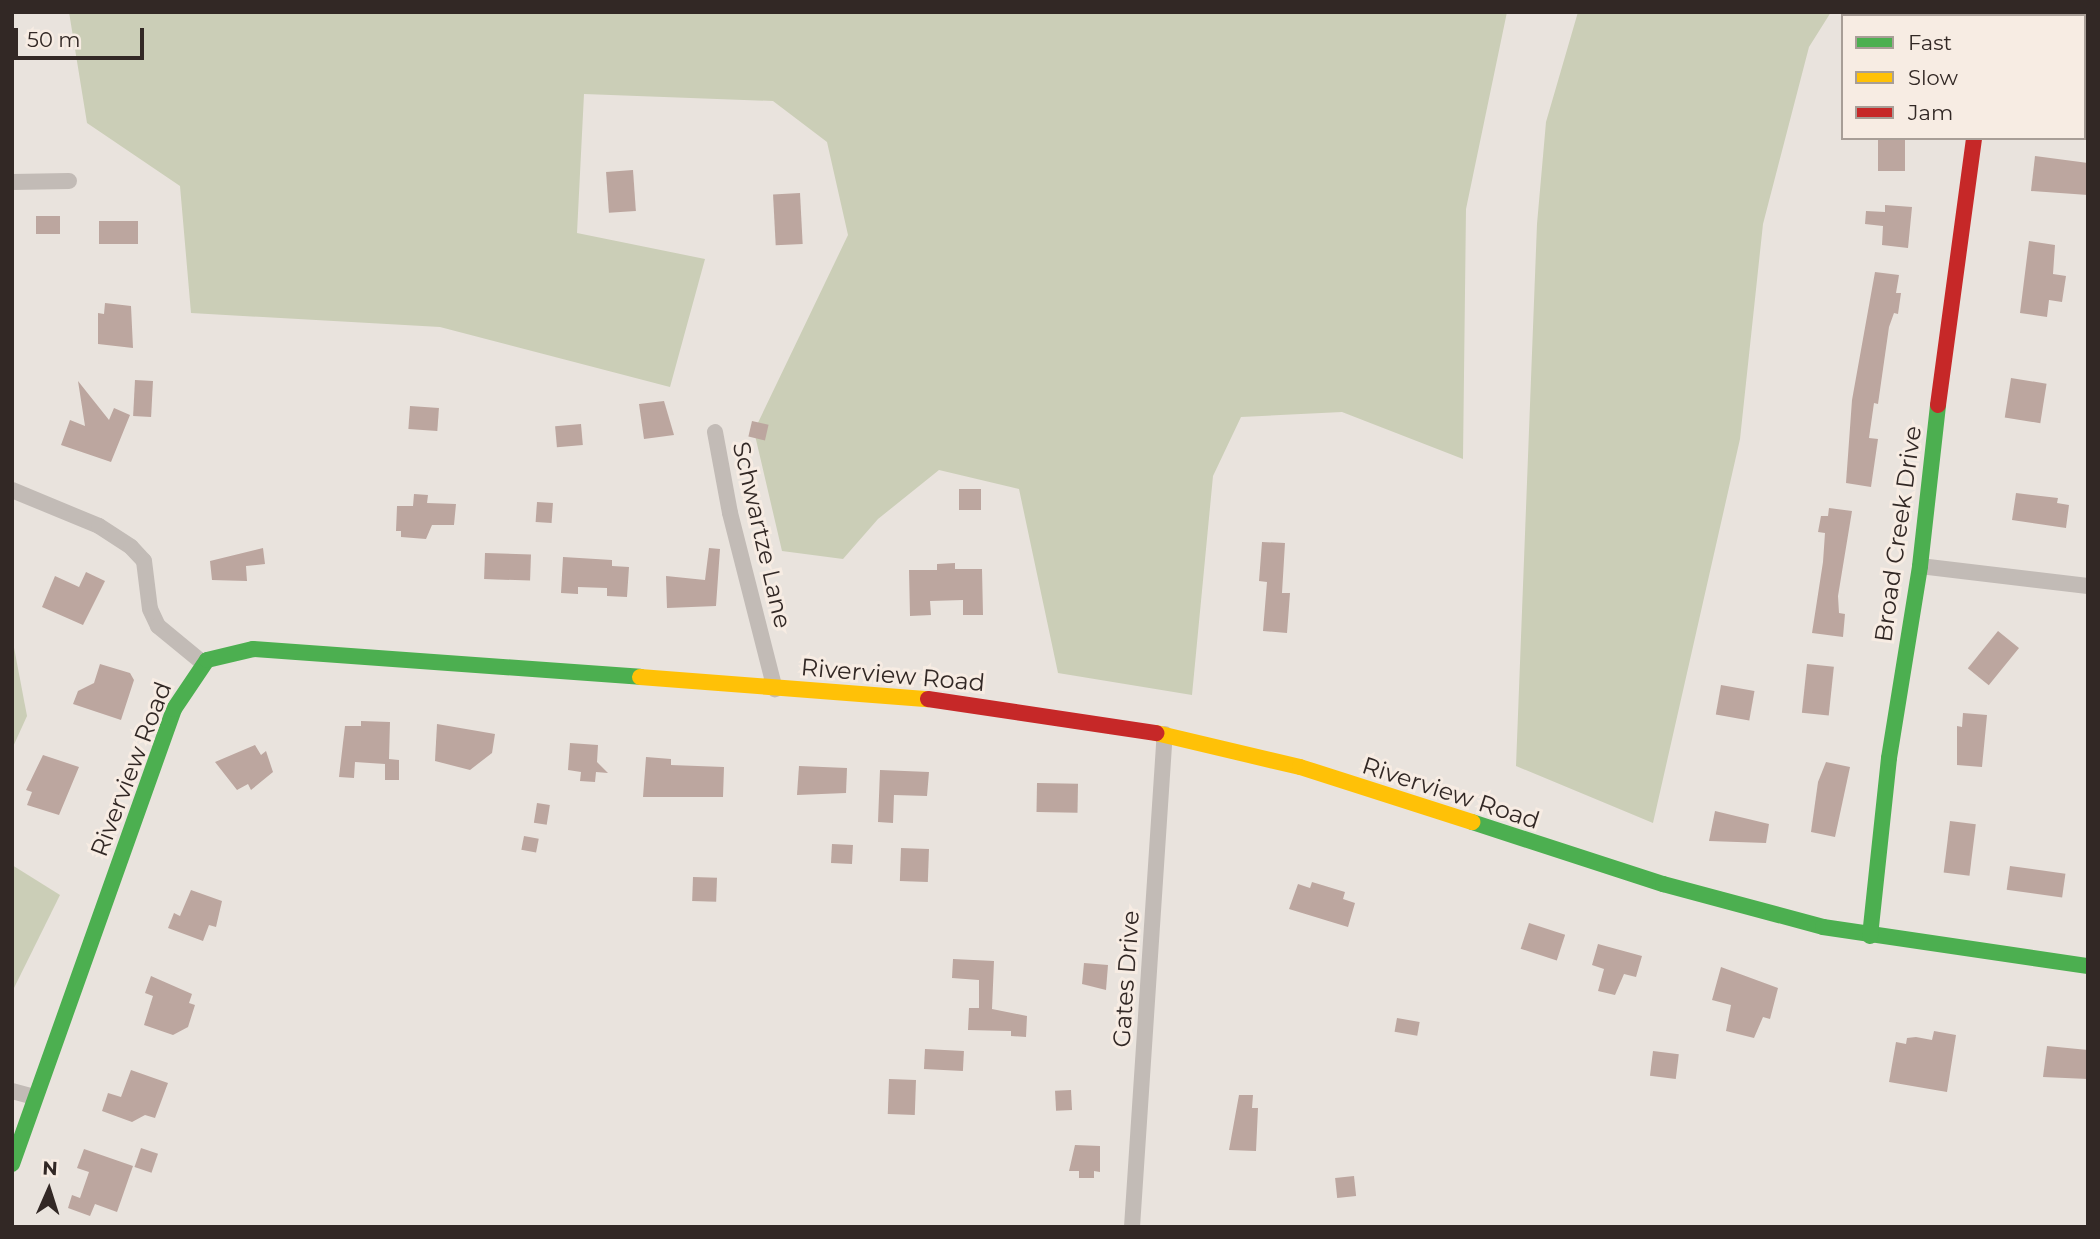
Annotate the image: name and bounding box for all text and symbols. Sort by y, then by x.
scale bar [18,14,147,58]
legend [1841,14,2086,140]
text: 50 m [27,27,81,52]
text: Fast [1908,30,1952,55]
text: Slow [1908,65,1958,90]
text: Jam [1908,100,1953,125]
street label: Broad Creek Drive [1869,424,1927,644]
street label: Schwartze Lane [727,439,797,631]
street label: Riverview Road [800,653,986,697]
street label: Riverview Road [84,678,178,860]
street label: Riverview Road [1359,751,1543,835]
street label: Gates Drive [1107,909,1145,1049]
north arrow [14,1155,84,1225]
text: N [42,1157,58,1180]

